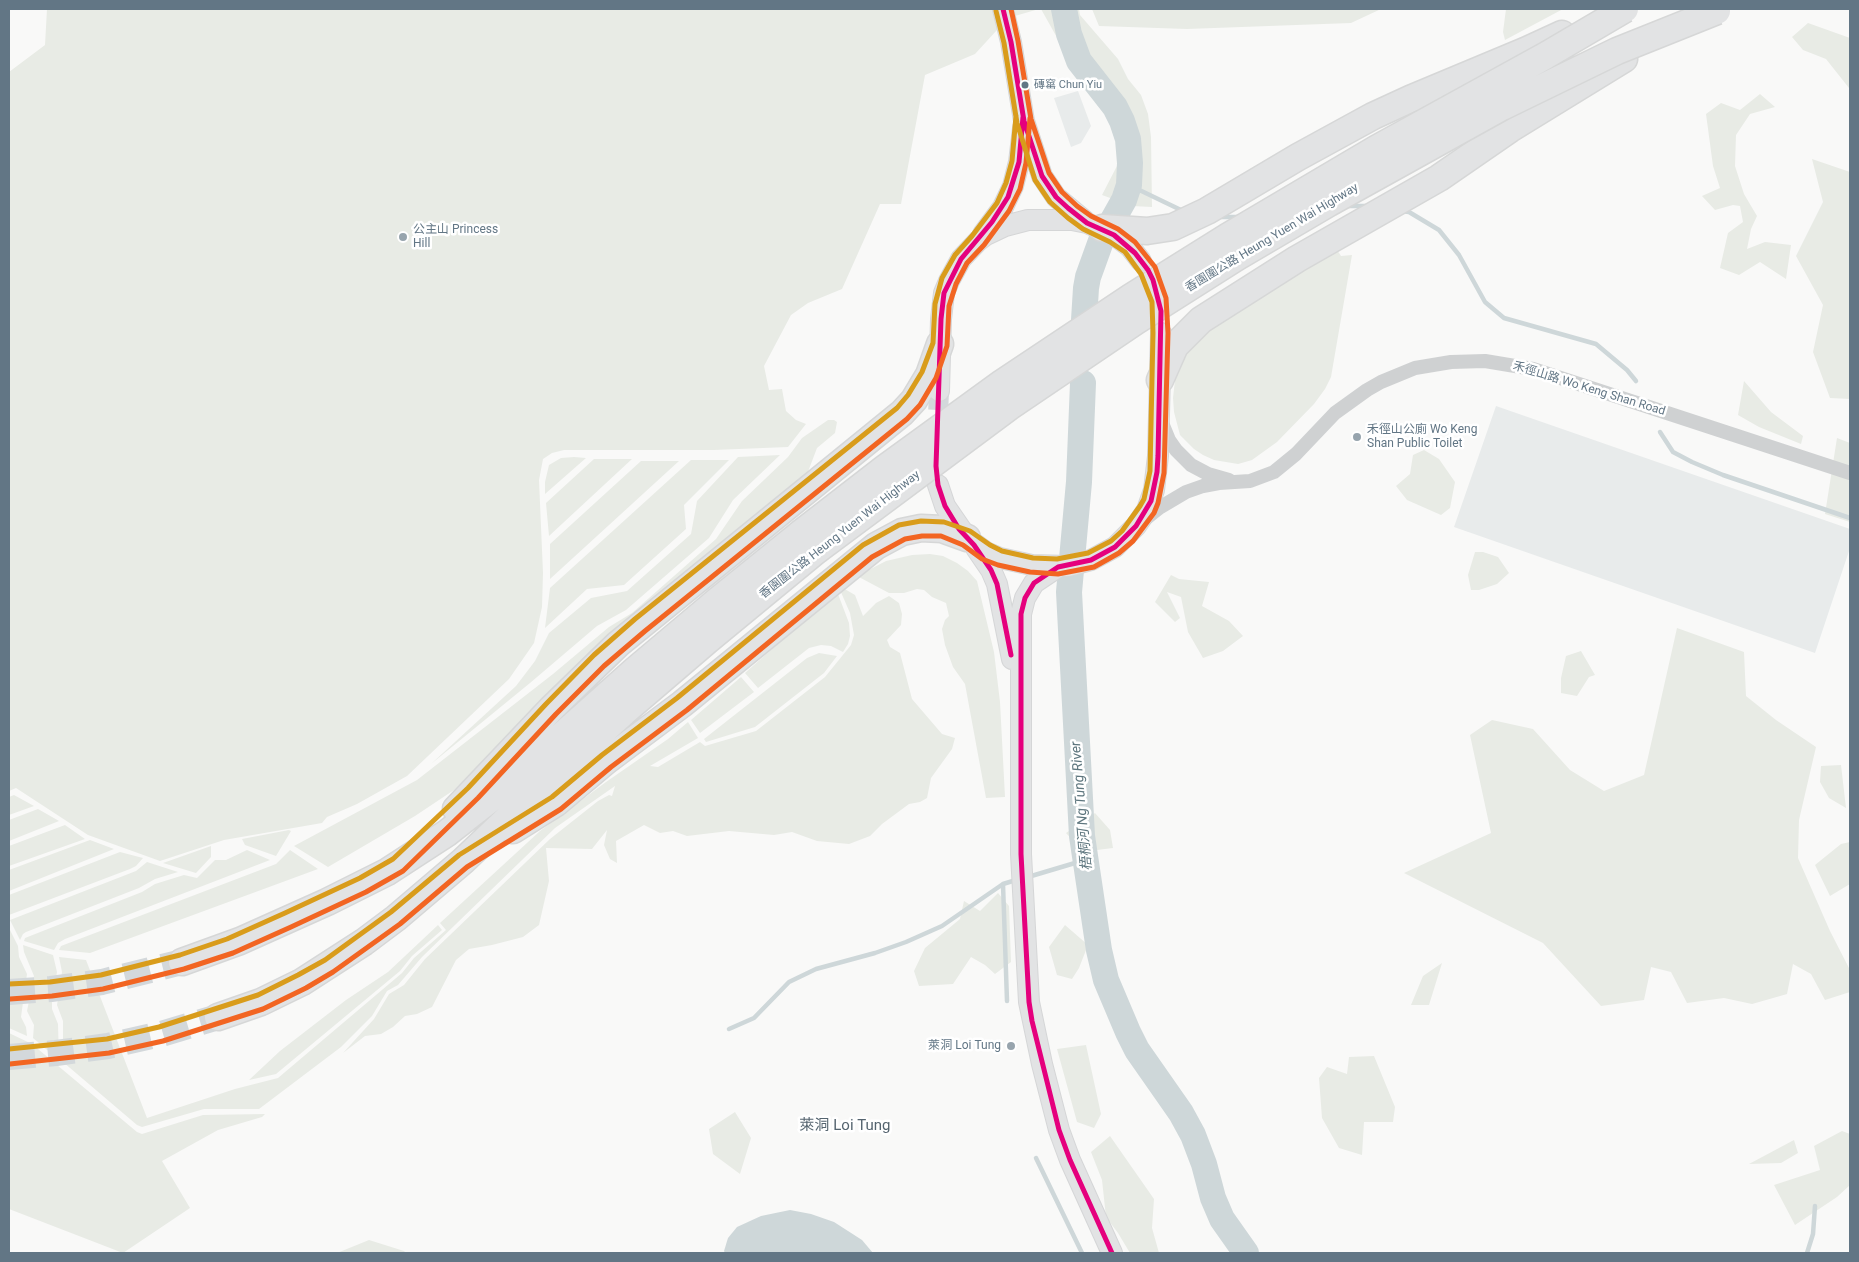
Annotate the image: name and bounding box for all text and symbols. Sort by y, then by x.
place label: 磚窰 Chun Yiu [1034,78,1102,92]
marker: 磚窰 Chun Yiu [1020,80,1030,90]
street label: 香園圍公路 Heung Yuen Wai Highway [1183,181,1361,295]
place label: 公主山 Princess Hill [413,223,498,251]
marker: 公主山 Princess Hill [397,231,409,243]
street label: 禾徑山路 Wo Keng Shan Road [1511,359,1667,419]
place label: 禾徑山公廁 Wo Keng Shan Public Toilet [1367,423,1477,451]
marker: 禾徑山公廁 Wo Keng Shan Public Toilet [1351,431,1363,443]
street label: 香園圍公路 Heung Yuen Wai Highway [757,468,923,602]
water label: 梧桐河 Ng Tung River [1068,741,1096,871]
place label: 萊洞 Loi Tung [928,1039,1001,1053]
marker: 萊洞 Loi Tung [1005,1040,1017,1052]
district label: 萊洞 Loi Tung [800,1117,890,1135]

